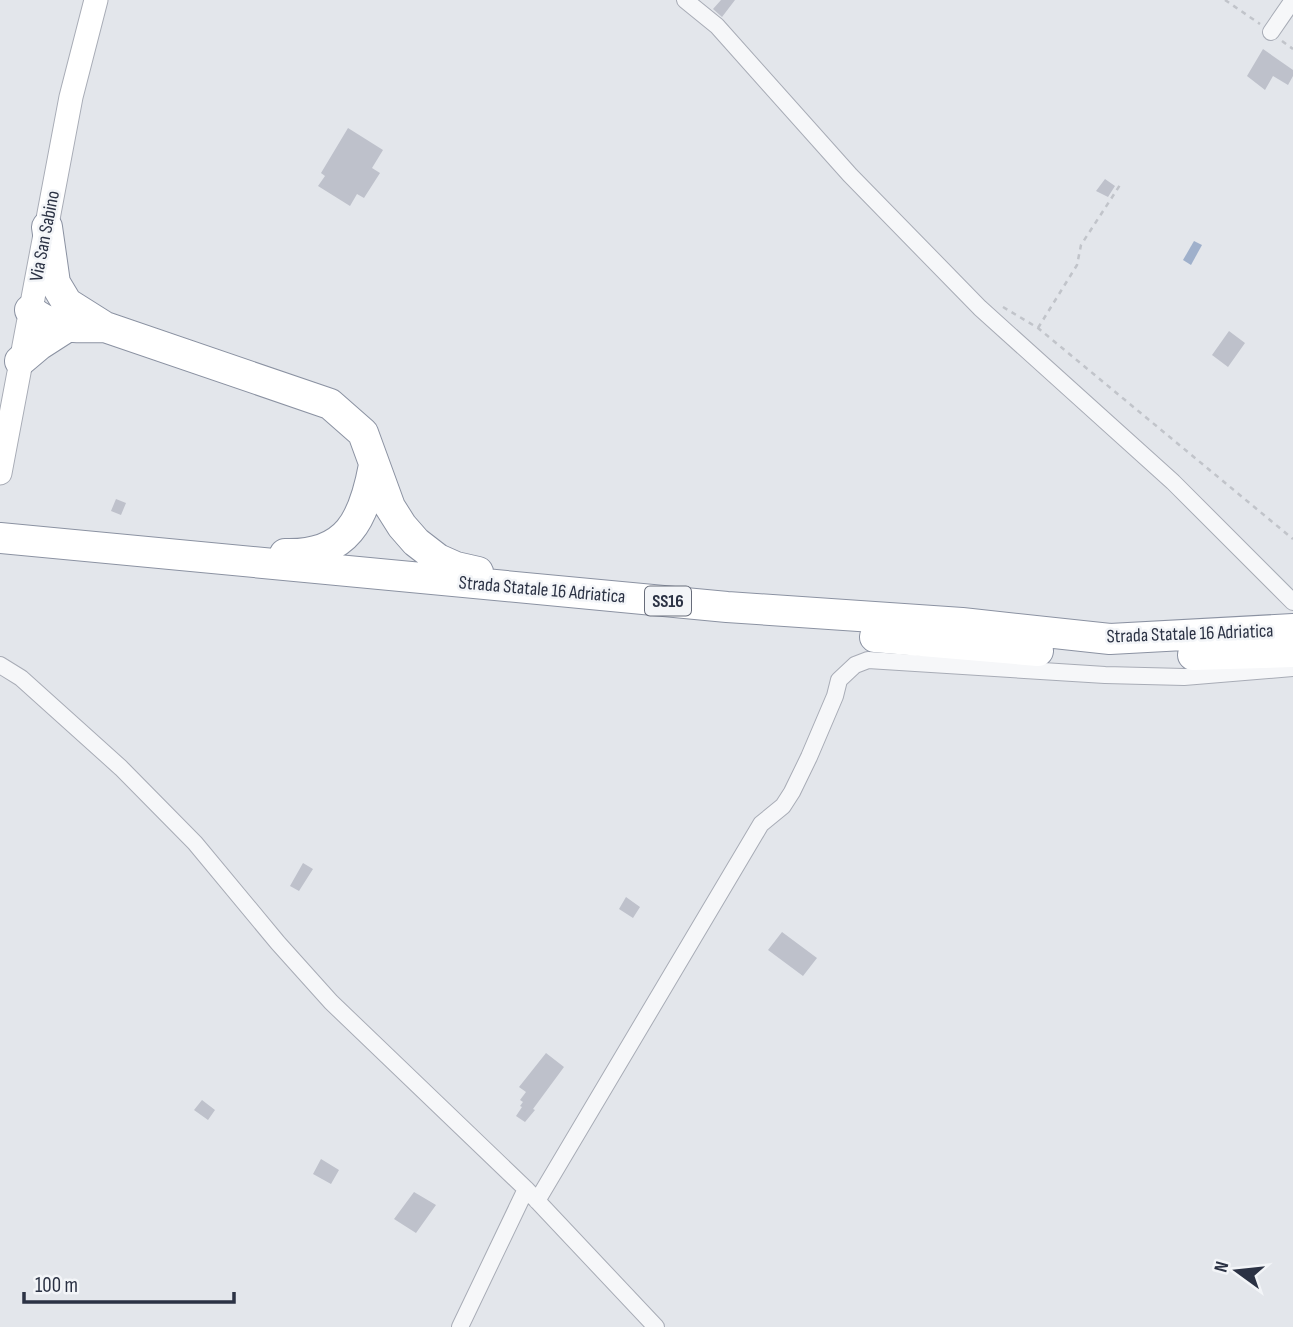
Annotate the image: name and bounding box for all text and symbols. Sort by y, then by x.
street label: Via San Sabino [25,189,65,283]
street label: Strada Statale 16 Adriatica [458,571,626,609]
road number: SS16 [645,586,691,616]
street label: Strada Statale 16 Adriatica [1106,620,1274,648]
north arrow [1202,1236,1272,1306]
text: N [1210,1259,1234,1275]
scale bar [24,1260,234,1304]
text: 100 m [35,1273,78,1298]

